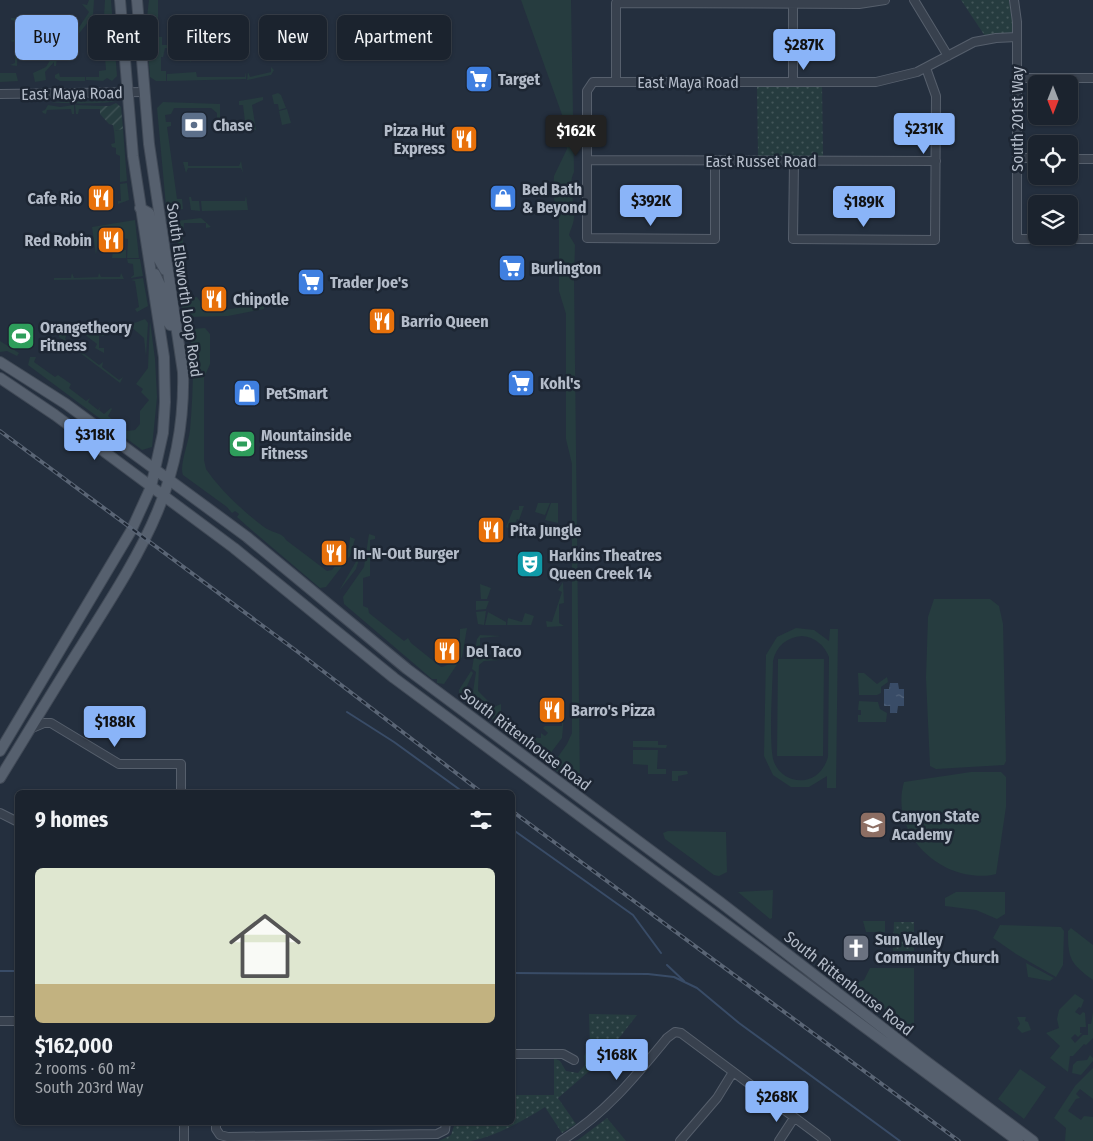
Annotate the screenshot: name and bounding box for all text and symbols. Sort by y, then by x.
chip: Buy [15,15,78,60]
chip: Rent [88,15,158,60]
chip: Filters [168,15,249,60]
chip: New [259,15,327,60]
chip: Apartment [337,15,451,60]
pin: $287K [769,28,839,71]
text: $287K [784,35,824,54]
supermarket icon: Target [464,64,494,94]
street label: South 201st Way [1008,65,1027,172]
place label: Target [498,70,540,89]
street label: East Maya Road [637,73,739,92]
north arrow [1028,75,1078,125]
map controls [1028,75,1078,245]
street label: East Maya Road [21,83,123,104]
bank icon: Chase [179,110,209,140]
pin: $231K [889,112,959,155]
pin: $162K [541,114,611,157]
place label: Chase [213,116,253,135]
text: $231K [905,119,943,138]
place label: Pizza Hut Express [384,121,445,158]
text: $162K [556,121,596,140]
restaurant icon: Pizza Hut Express [449,124,479,154]
button: locate [1028,135,1078,185]
street label: East Russet Road [705,152,817,171]
place label: Bed Bath & Beyond [522,180,586,217]
restaurant icon: Cafe Rio [86,183,116,213]
shop icon: Bed Bath & Beyond [488,183,518,213]
pin: $392K [616,184,686,227]
pin: $189K [829,186,899,228]
place label: Cafe Rio [28,189,82,208]
text: $392K [631,191,671,210]
text: $189K [844,192,884,211]
button: layers [1028,195,1078,245]
street label: South Ellsworth Loop Road [163,202,206,378]
restaurant icon: Red Robin [96,225,126,255]
place label: Red Robin [25,231,92,250]
supermarket icon: Burlington [497,253,527,283]
place label: Burlington [531,259,601,278]
supermarket icon: Trader Joe's [296,267,326,297]
place label: Trader Joe's [330,273,408,292]
restaurant icon: Chipotle [199,284,229,314]
place label: Chipotle [233,290,289,309]
restaurant icon: Barrio Queen [367,306,397,336]
place label: Barrio Queen [401,312,489,331]
place label: Orangetheory Fitness [40,318,132,355]
sports icon: Orangetheory Fitness [6,321,36,351]
supermarket icon: Kohl's [506,368,536,398]
place label: Kohl's [540,374,581,393]
shop icon: PetSmart [232,378,262,408]
place label: PetSmart [266,384,328,403]
pin: $318K [60,418,130,461]
text: $318K [75,425,115,444]
place label: Mountainside Fitness [261,426,352,463]
sports icon: Mountainside Fitness [227,429,257,459]
restaurant icon: Pita Jungle [476,515,506,545]
place label: Pita Jungle [510,521,581,540]
restaurant icon: In-N-Out Burger [319,538,349,568]
place label: In-N-Out Burger [353,544,459,563]
place label: Harkins Theatres Queen Creek 14 [549,546,662,583]
theatre icon: Harkins Theatres Queen Creek 14 [515,549,545,579]
restaurant icon: Del Taco [432,636,462,666]
place label: Del Taco [466,642,522,661]
street label: South Rittenhouse Road [457,684,595,795]
restaurant icon: Barro's Pizza [537,695,567,725]
place label: Barro's Pizza [571,701,655,720]
pin: $188K [80,706,150,748]
text: $188K [95,712,135,731]
icon: filters [467,806,495,834]
text: 9 homes [35,807,108,833]
place label: Canyon State Academy [891,807,979,844]
school or university icon: Canyon State Academy [858,810,888,840]
icon: home [220,901,310,991]
street label: South Rittenhouse Road [780,927,917,1040]
place label: Sun Valley Community Church [875,930,999,967]
church icon: Sun Valley Community Church [841,933,871,963]
text: $162,000 [35,1033,113,1059]
pin: $168K [582,1038,652,1081]
text: $168K [597,1045,637,1064]
text: 2 rooms · 60 m² [35,1059,136,1078]
text: South 203rd Way [35,1078,143,1097]
pin: $268K [742,1080,812,1123]
text: $268K [756,1087,798,1106]

